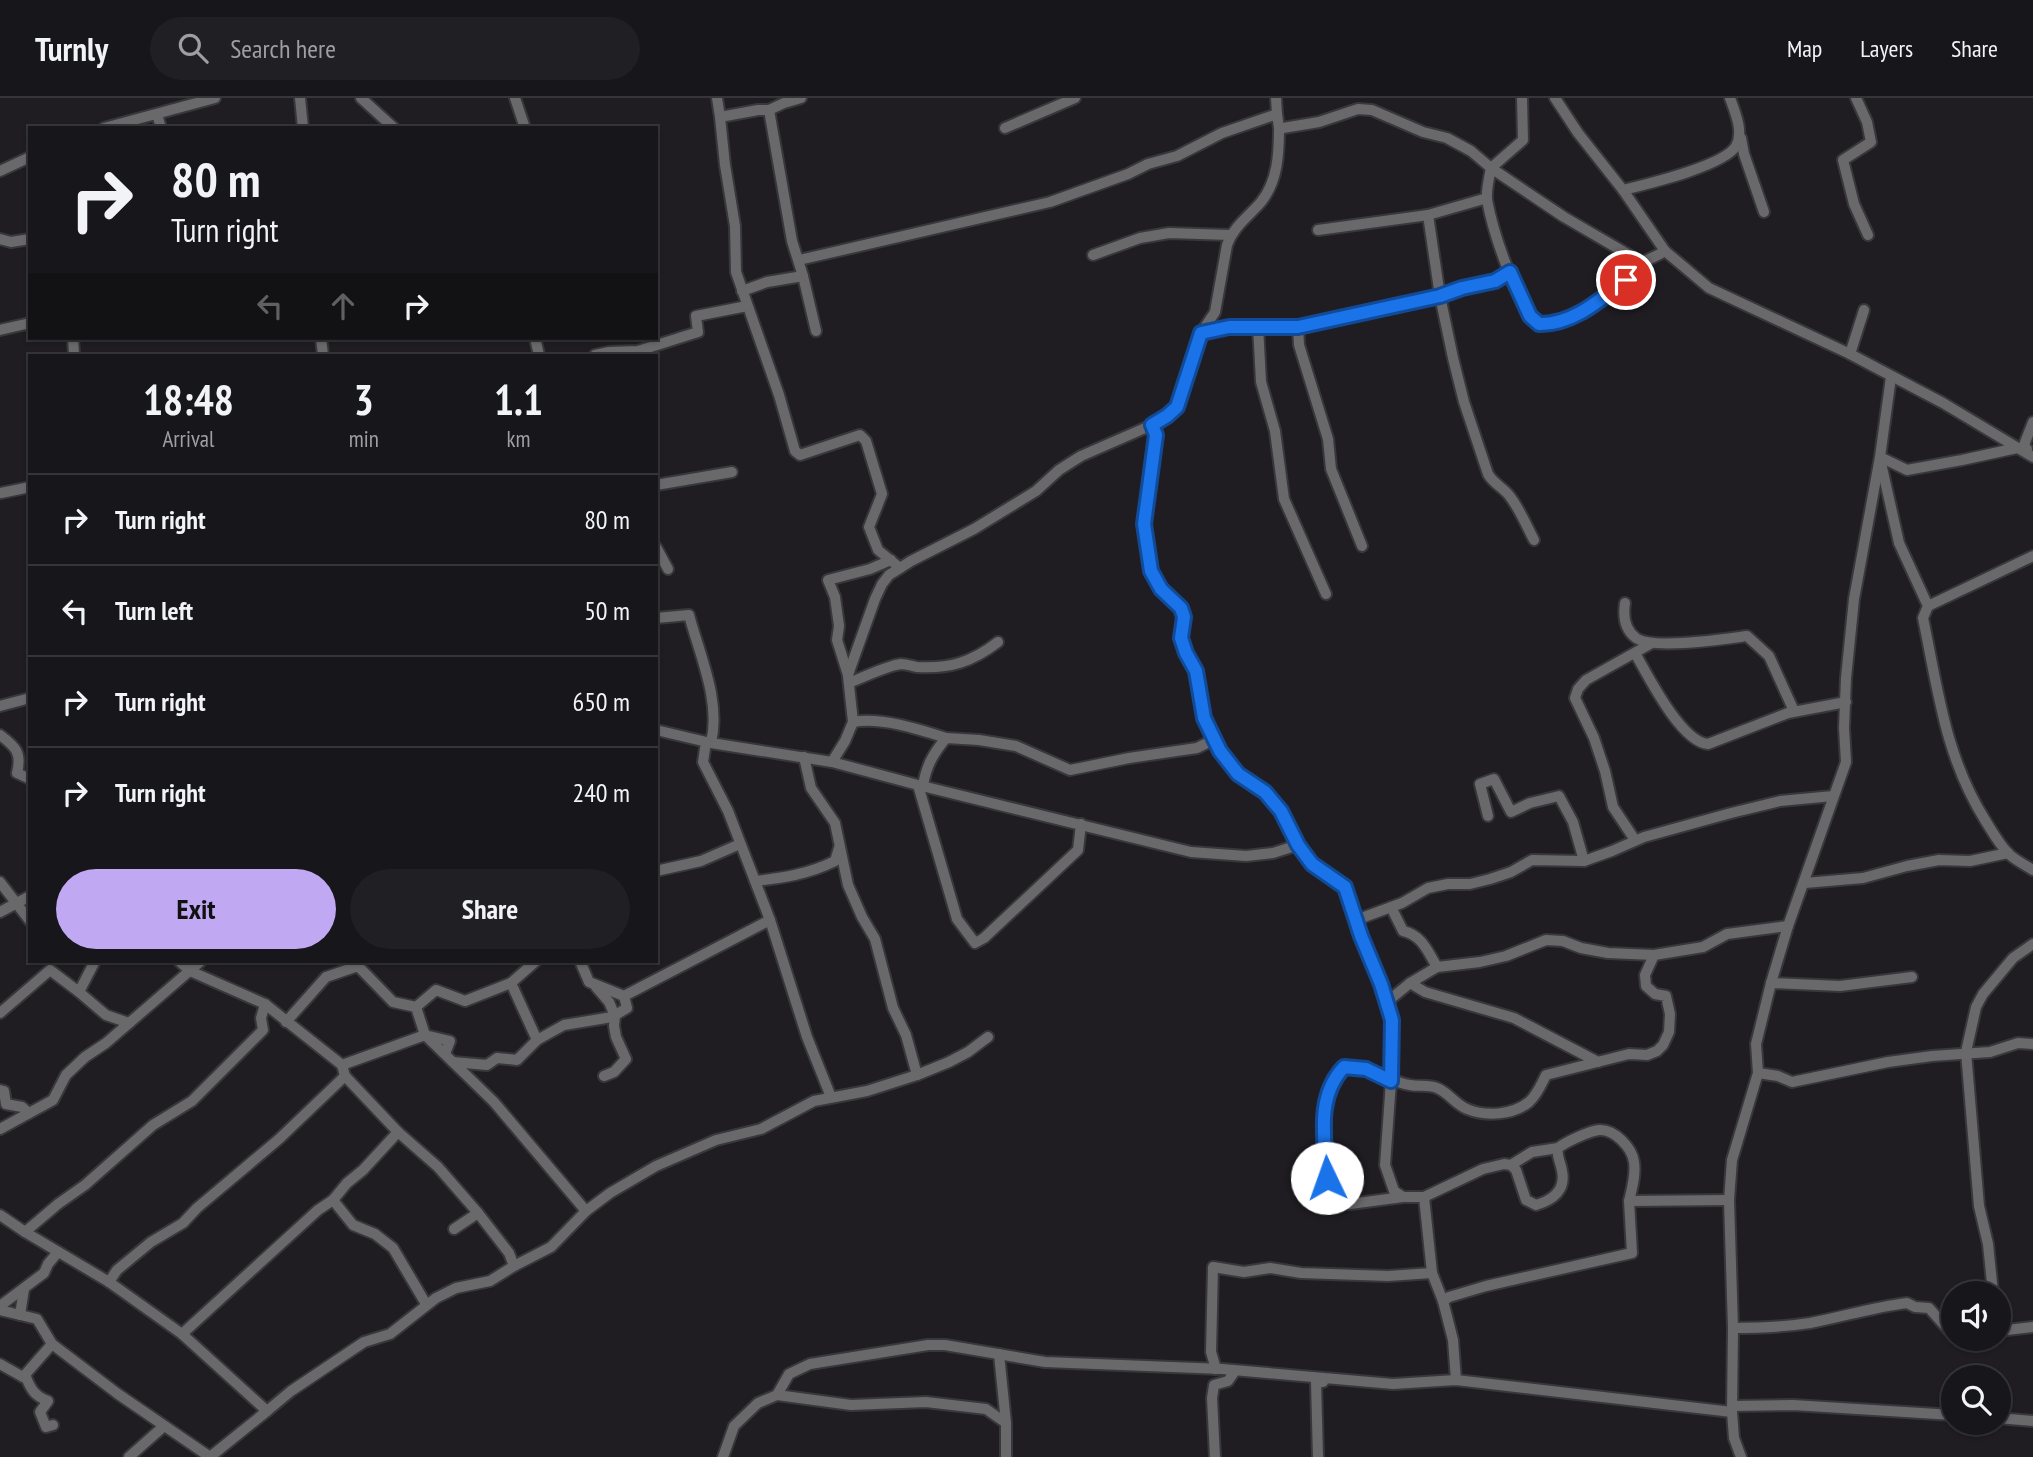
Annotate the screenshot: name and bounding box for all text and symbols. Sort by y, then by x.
search box [150,17,640,80]
text: Turnly [35,27,108,70]
icon: search [174,29,212,67]
text: Search here [230,32,336,65]
text: Map [1787,33,1822,64]
text: Layers [1860,33,1913,64]
text: Share [1951,33,1998,64]
text: 80 m [171,147,260,211]
icon: right [56,154,147,245]
text: Turn right [171,209,279,251]
pin [1596,250,1656,310]
icon: arrive [1607,261,1645,299]
icon: left [251,287,289,325]
icon: ahead [324,287,362,325]
icon: right [397,287,435,325]
text: 18:48 [143,372,234,427]
text: 3 [354,372,374,427]
text: 1.1 [494,372,543,427]
text: Arrival [162,424,214,453]
text: min [349,424,379,453]
text: km [507,424,530,453]
icon: right [56,501,94,539]
text: Turn right [115,503,206,536]
text: 80 m [584,503,630,536]
icon: left [56,592,94,630]
text: Turn left [115,594,193,627]
text: 50 m [584,594,630,627]
icon: right [56,683,94,721]
text: Turn right [115,685,206,718]
text: 650 m [572,685,630,718]
icon: right [56,774,94,812]
text: Turn right [115,776,206,809]
text: 240 m [572,776,630,809]
button: Exit [56,869,336,949]
button: Share [350,869,630,949]
position arrow [1290,1141,1364,1215]
map controls [1941,1281,2011,1435]
button: sound [1941,1281,2011,1351]
button: search [1941,1365,2011,1435]

